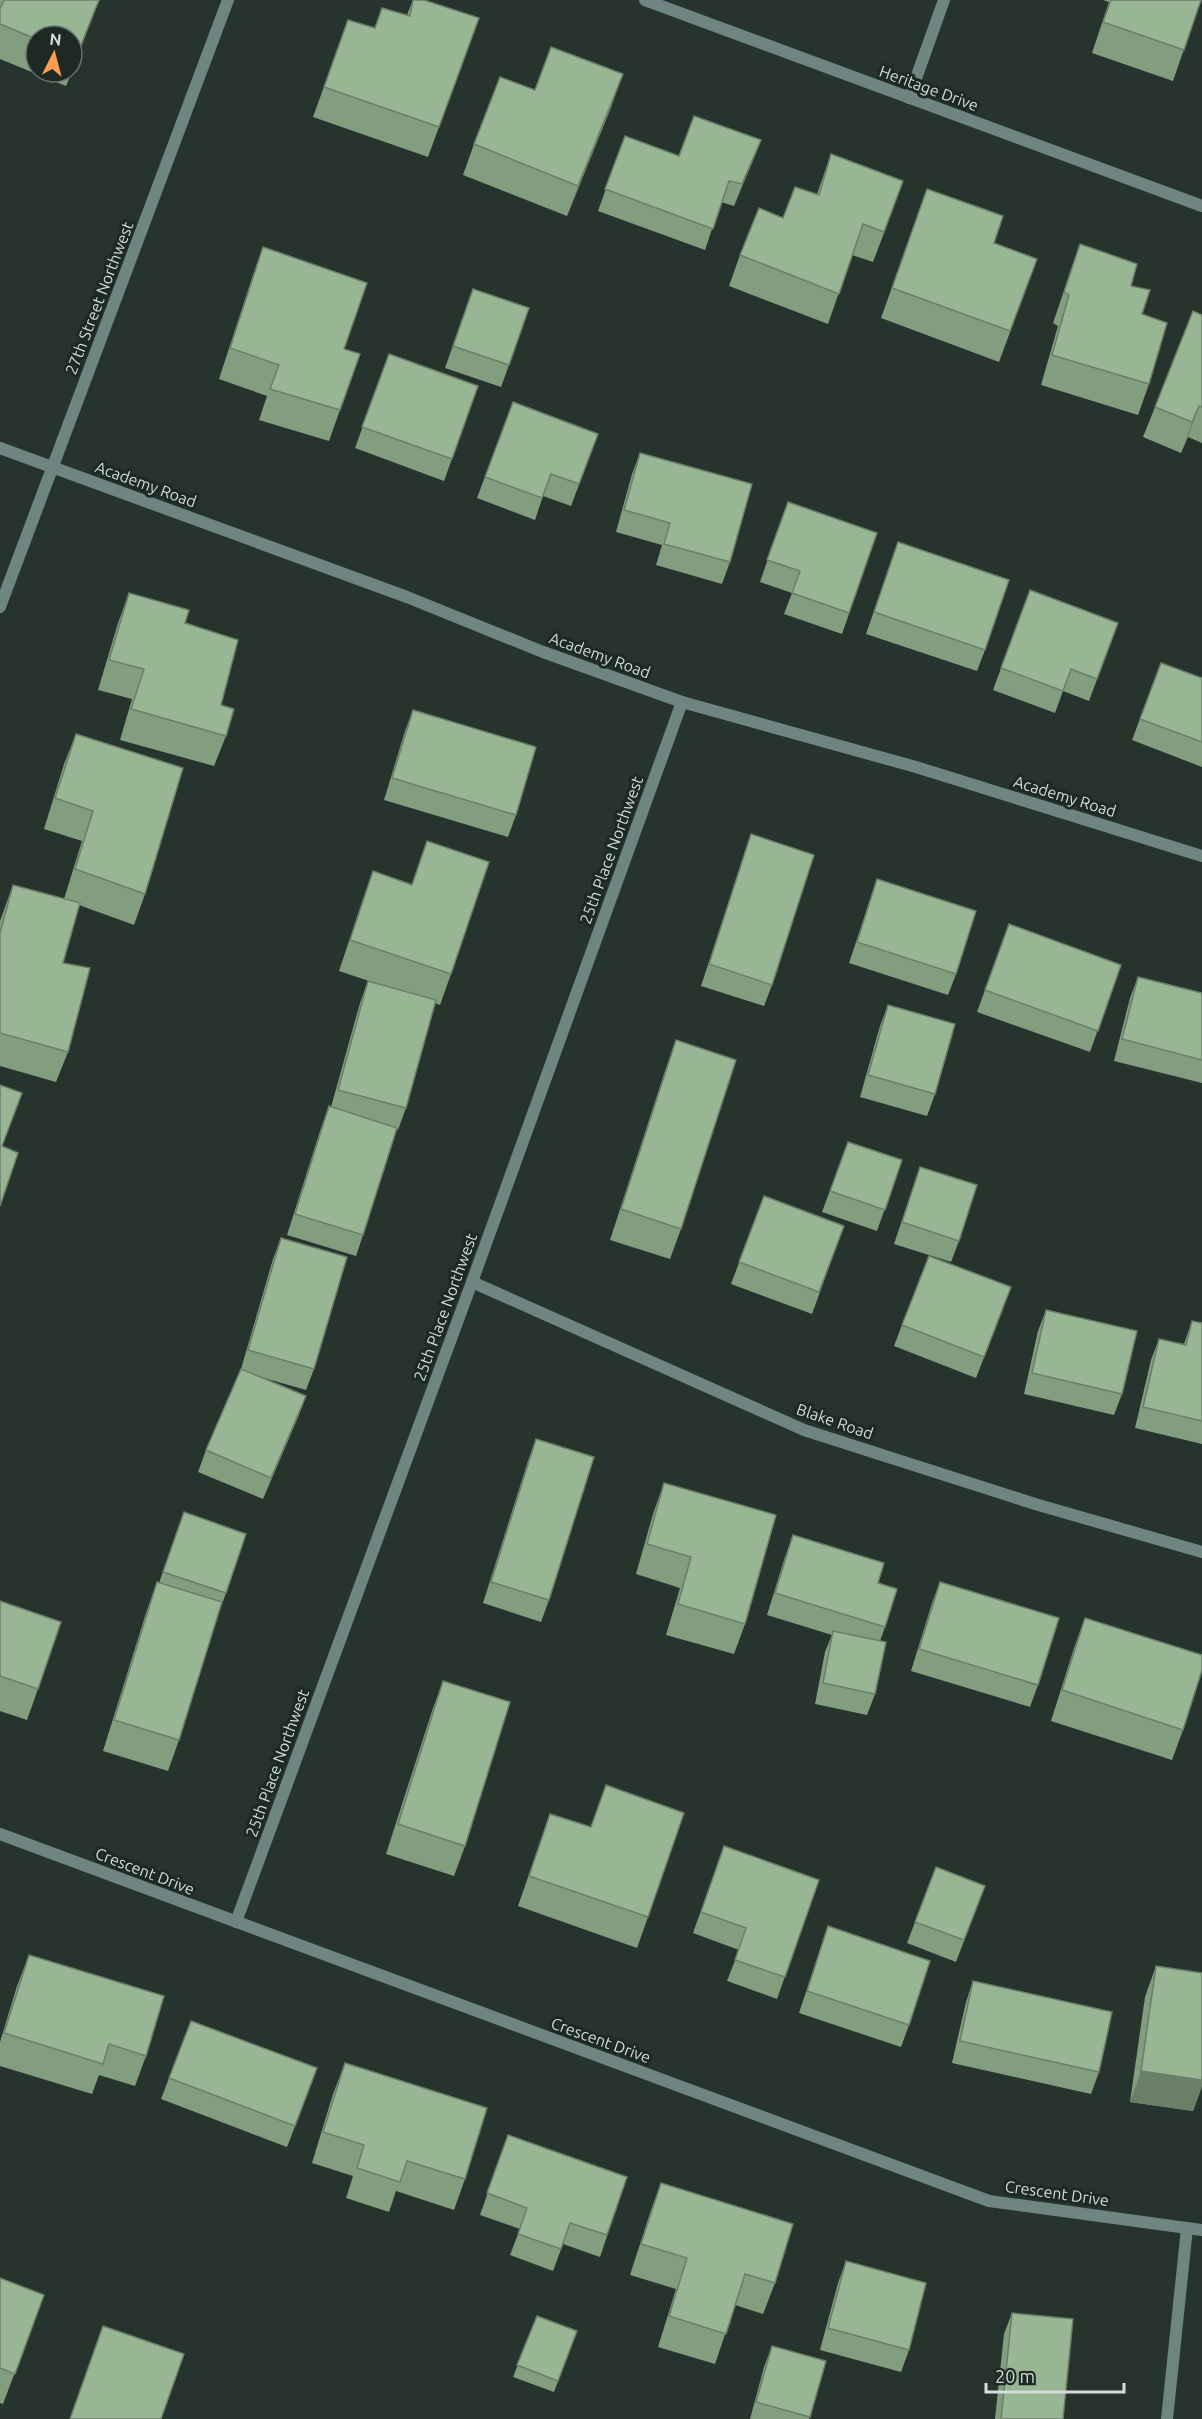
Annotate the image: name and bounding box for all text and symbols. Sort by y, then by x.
north arrow [24,24,84,84]
text: N [49,30,62,49]
street label: Heritage Drive [877,62,981,114]
street label: 27th Street Northwest [62,218,137,377]
street label: Academy Road [93,457,199,511]
street label: Academy Road [547,628,653,682]
street label: Academy Road [1012,772,1118,820]
street label: 25th Place Northwest [576,773,646,926]
street label: 25th Place Northwest [410,1230,480,1383]
street label: Blake Road [794,1400,876,1442]
street label: 25th Place Northwest [242,1686,312,1839]
street label: Crescent Drive [93,1844,197,1898]
street label: Crescent Drive [549,2014,653,2066]
street label: Crescent Drive [1004,2177,1110,2209]
scale bar [986,2356,1124,2394]
text: 20 m [995,2366,1035,2386]

